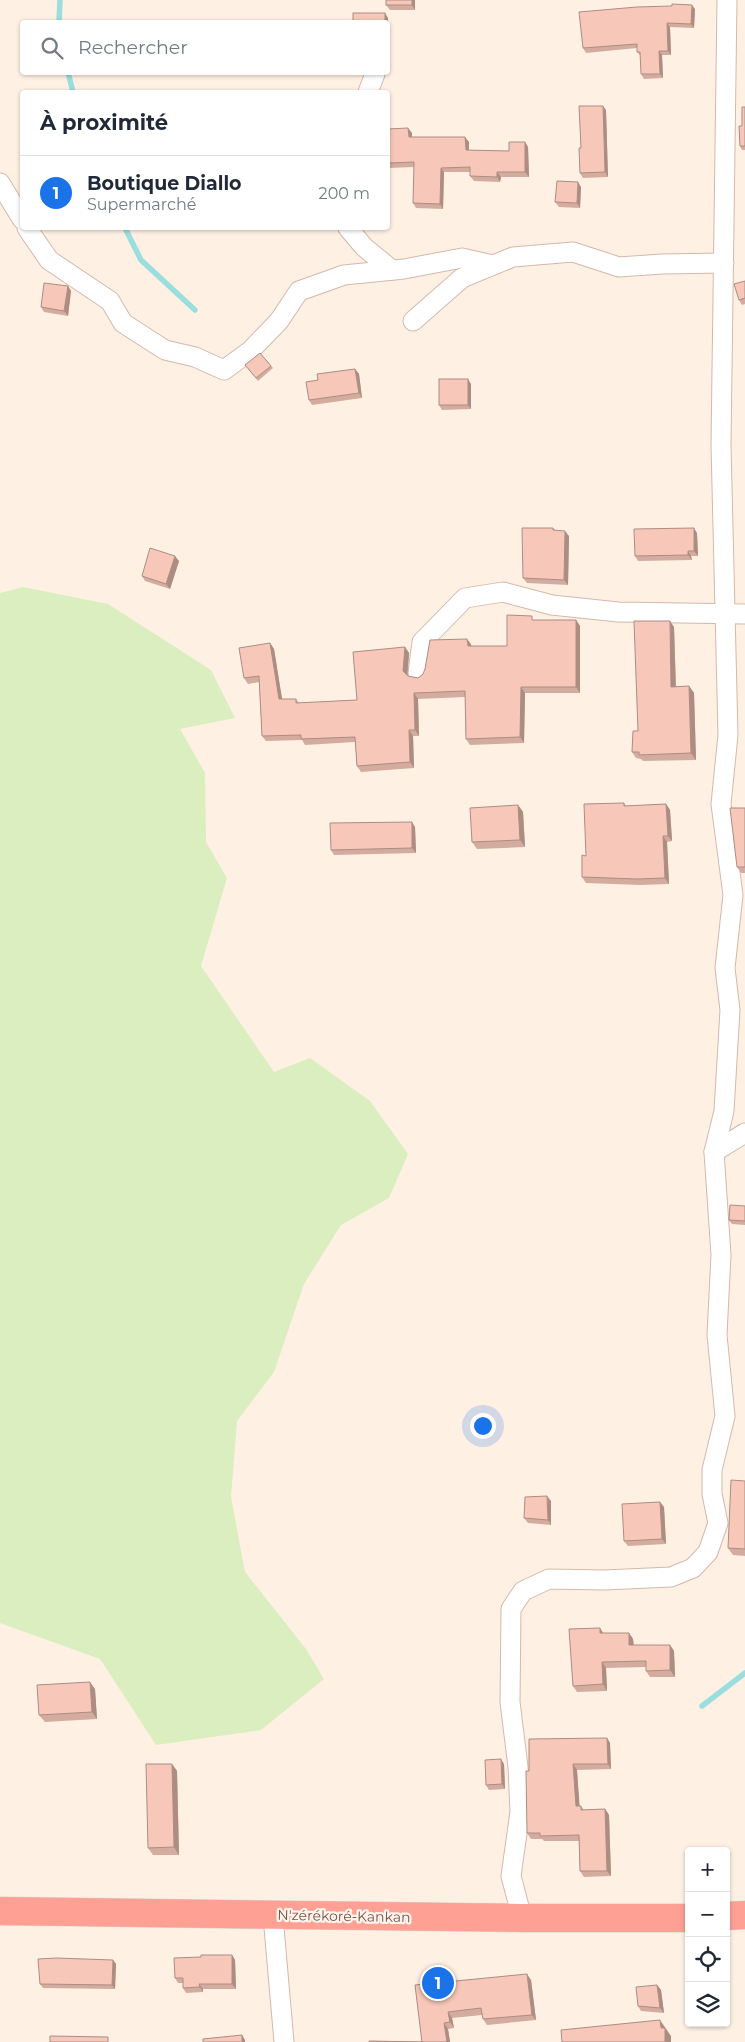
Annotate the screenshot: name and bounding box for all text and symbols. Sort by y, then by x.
search box [20,20,390,75]
icon: search [38,34,66,62]
text: Rechercher [78,36,188,59]
text: À proximité [40,110,168,135]
text: Boutique Diallo [87,172,242,195]
text: 1 [53,184,59,203]
text: 200 m [319,184,370,203]
text: Supermarché [87,195,196,214]
your location [470,1413,496,1439]
map controls [685,1847,730,2027]
button: + [685,1847,730,1892]
button: − [685,1892,730,1937]
street label: N'zérékoré-Kankan [277,1906,411,1926]
button: locate [685,1937,730,1982]
pin: 1 [422,1964,454,2002]
button: layers [685,1982,730,2027]

